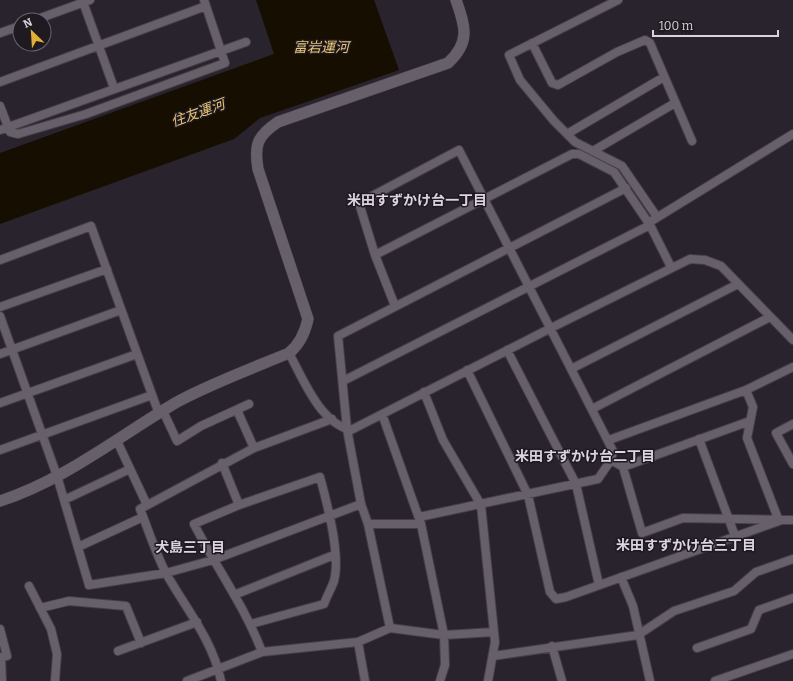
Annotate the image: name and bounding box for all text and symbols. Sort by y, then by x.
north arrow [12,12,52,52]
scale bar [653,12,778,38]
text: N [21,15,35,31]
text: 100 m [659,19,694,33]
water label: 富岩運河 [293,39,352,56]
water label: 住友運河 [169,94,230,131]
district label: 米田すずかけ台一丁目 [347,192,487,209]
district label: 米田すずかけ台二丁目 [515,448,655,465]
district label: 米田すずかけ台三丁目 [616,537,756,554]
district label: 犬島三丁目 [155,539,225,556]

